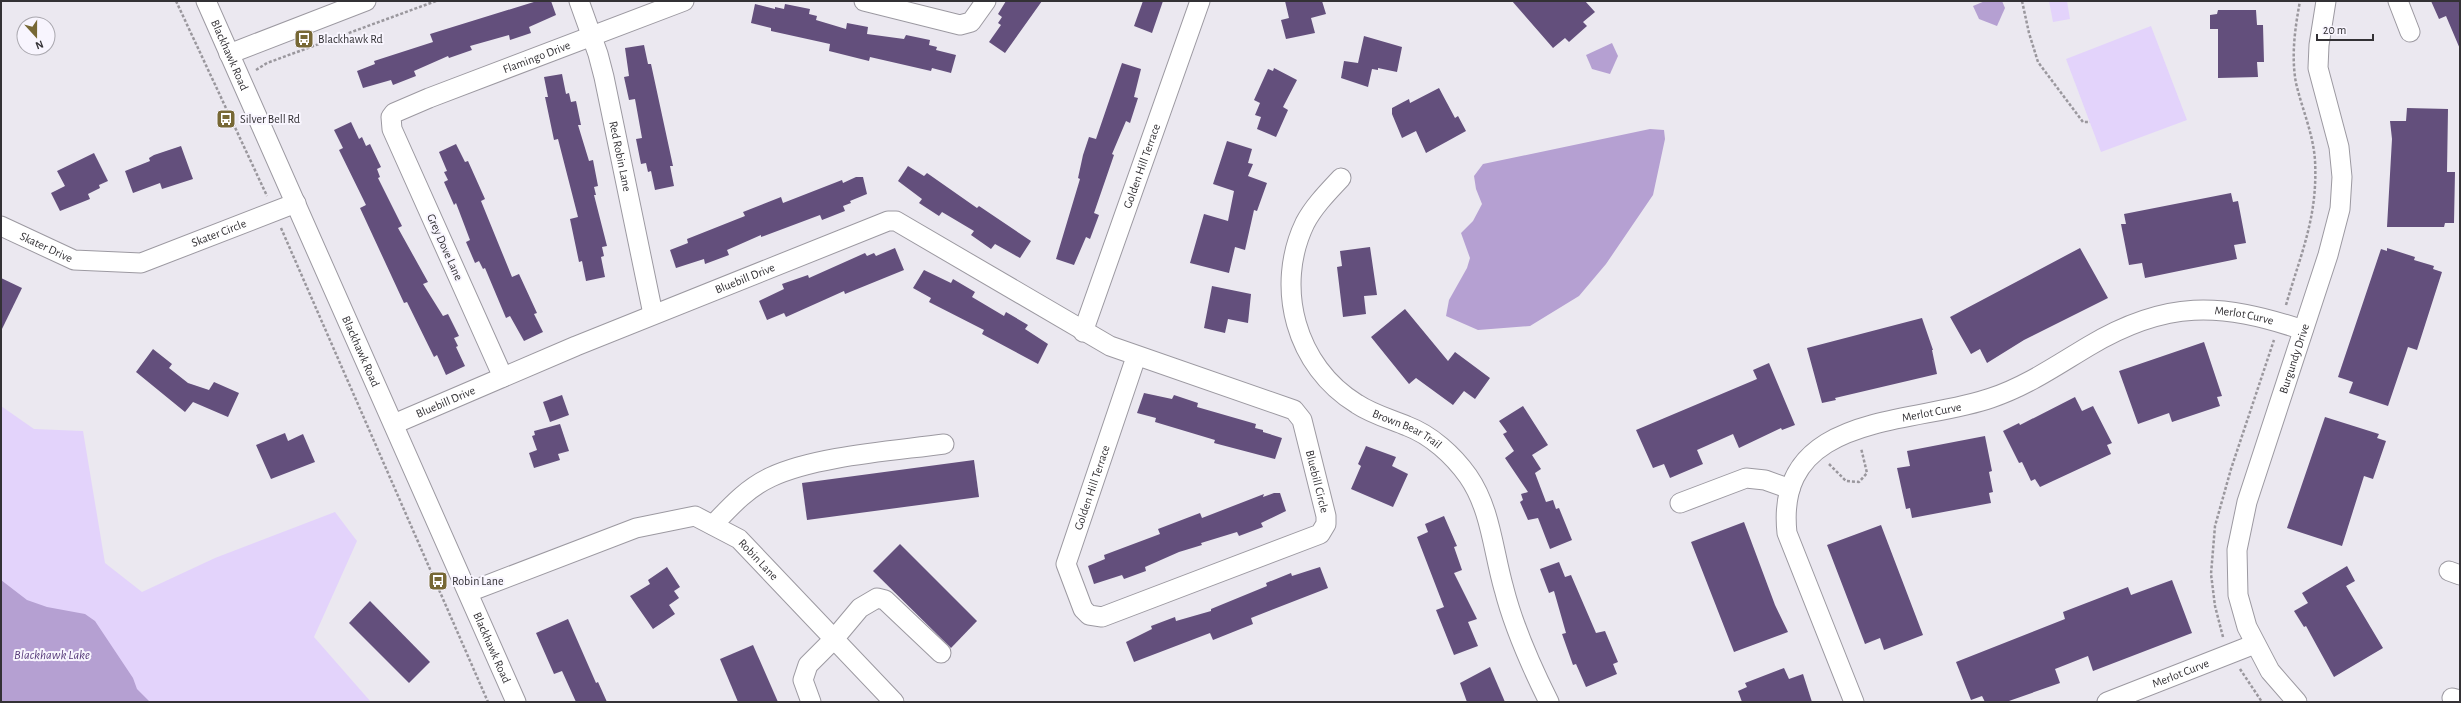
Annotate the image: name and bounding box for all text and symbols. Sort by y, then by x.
north arrow [16,16,56,56]
scale bar [2317,16,2373,42]
street label: Blackhawk Road [209,18,251,92]
text: 20 m [2323,24,2346,36]
bus stop icon: Blackhawk Rd [293,28,315,50]
place label: Blackhawk Rd [318,33,383,45]
text: N [34,38,45,51]
street label: Flamingo Drive [501,39,572,75]
bus stop icon: Silver Bell Rd [215,108,237,130]
place label: Silver Bell Rd [240,113,300,125]
street label: Red Robin Lane [607,120,634,193]
street label: Golden Hill Terrace [1121,122,1162,210]
street label: Grey Dove Lane [424,212,465,283]
street label: Skater Circle [190,217,248,249]
street label: Skater Drive [18,230,74,264]
street label: Bluebill Drive [713,261,776,296]
street label: Merlot Curve [2214,304,2275,327]
street label: Blackhawk Road [340,314,382,389]
street label: Burgundy Drive [2277,322,2311,395]
street label: Bluebill Drive [414,384,477,420]
street label: Merlot Curve [1901,400,1962,424]
street label: Brown Bear Trail [1371,407,1444,451]
street label: Golden Hill Terrace [1072,443,1112,531]
street label: Bluebill Circle [1304,449,1331,514]
street label: Robin Lane [736,537,781,582]
bus stop icon: Robin Lane [427,570,449,592]
place label: Robin Lane [452,575,504,587]
street label: Blackhawk Road [471,610,513,685]
water label: Blackhawk Lake [14,649,90,662]
street label: Merlot Curve [2150,657,2211,690]

